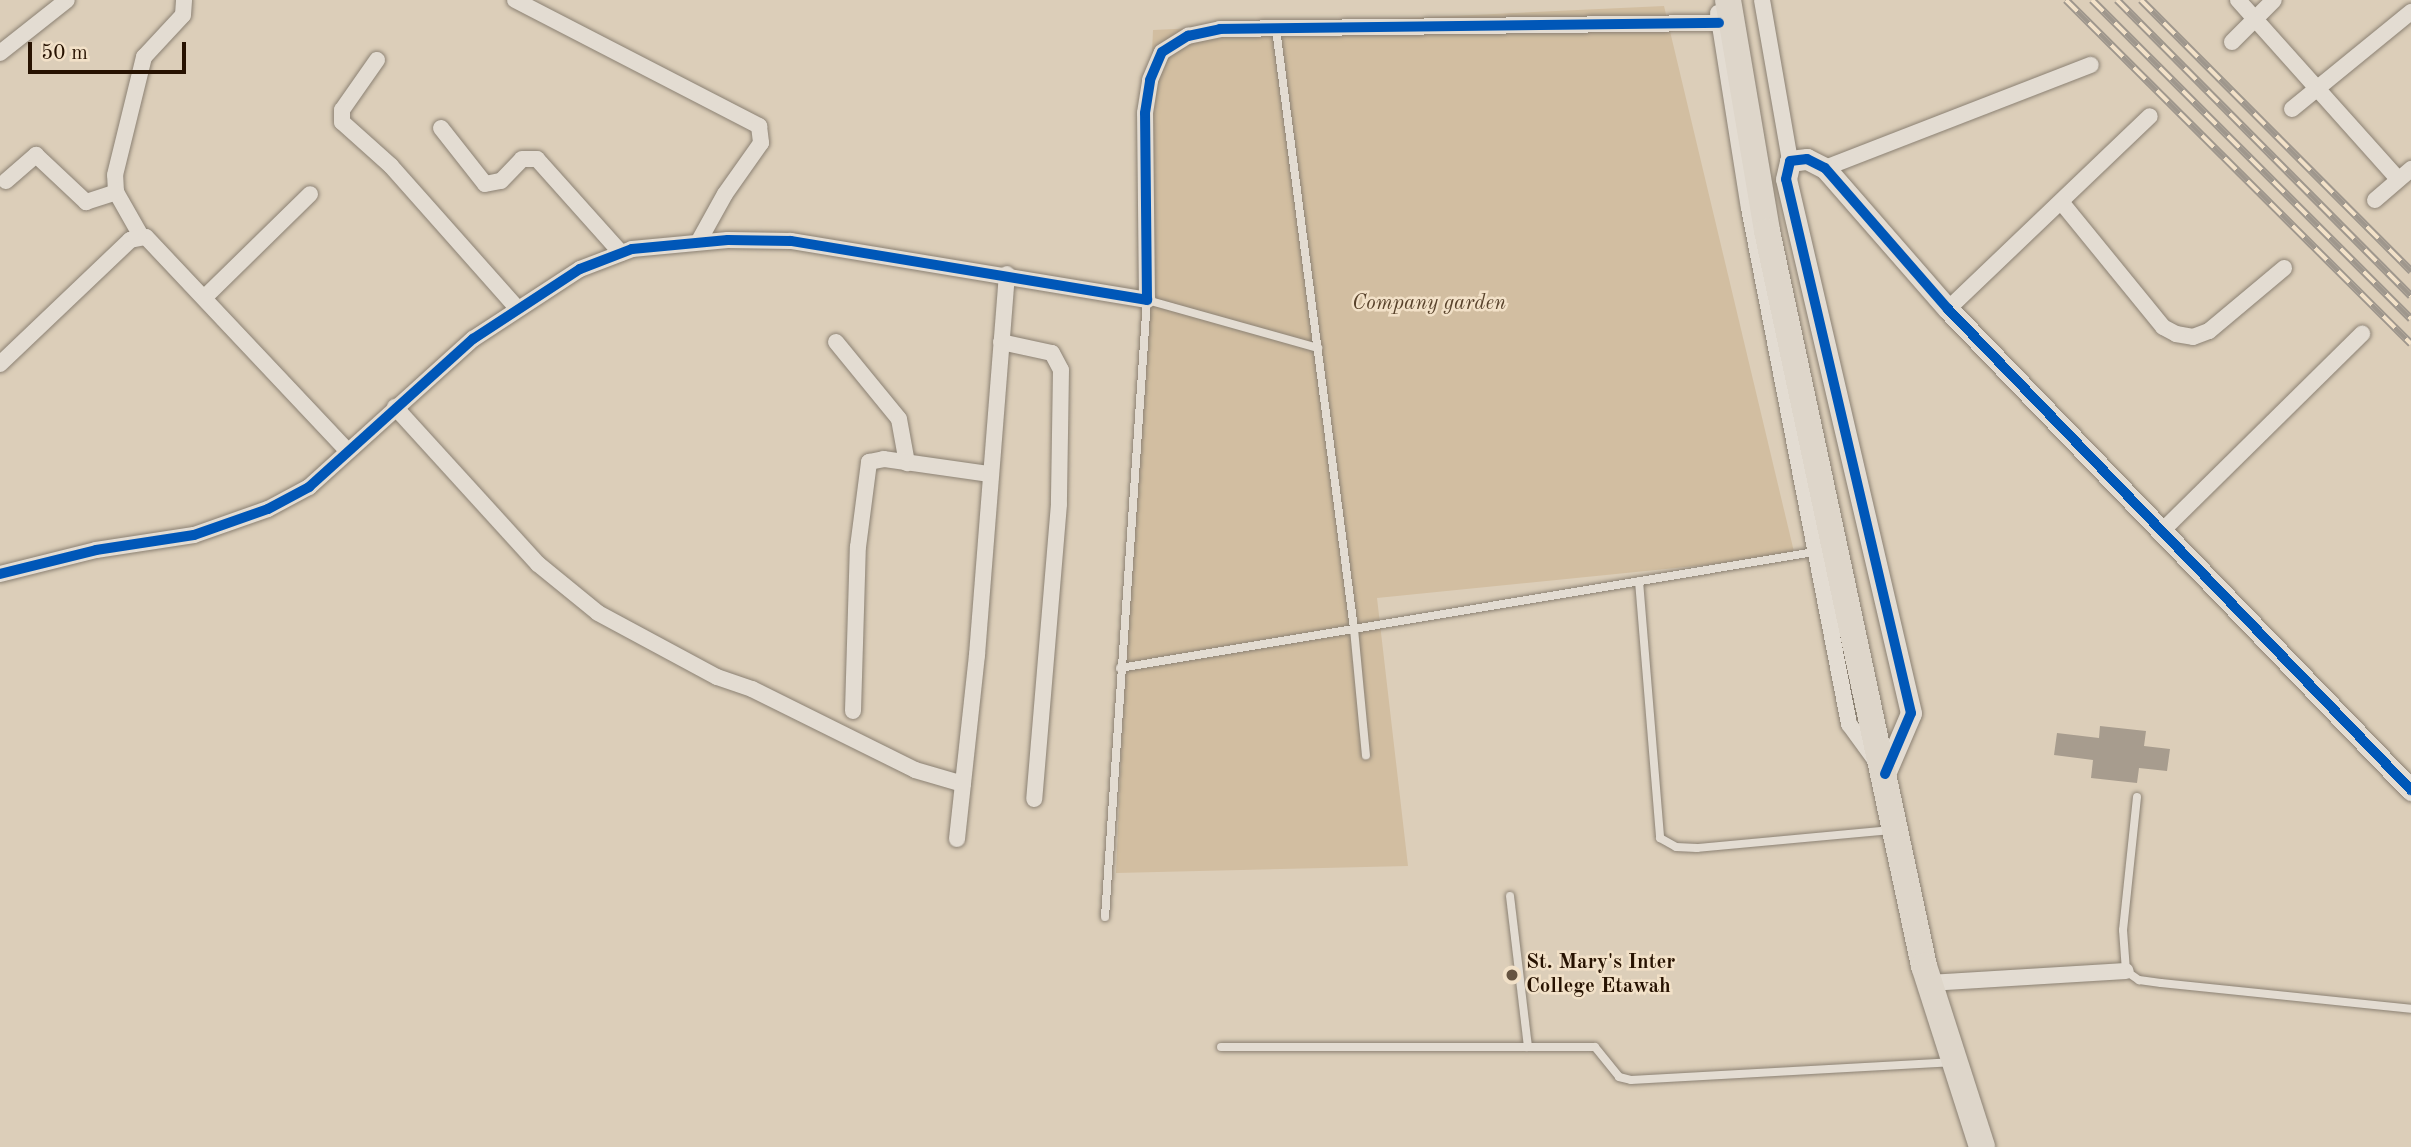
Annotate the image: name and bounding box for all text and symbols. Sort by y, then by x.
scale bar [32,28,189,72]
text: 50 m [41,43,88,64]
park label: Company garden [1352,291,1506,317]
place label: St. Mary's Inter College Etawah [1526,950,1675,1000]
marker: St. Mary's Inter College Etawah [1504,967,1520,983]

